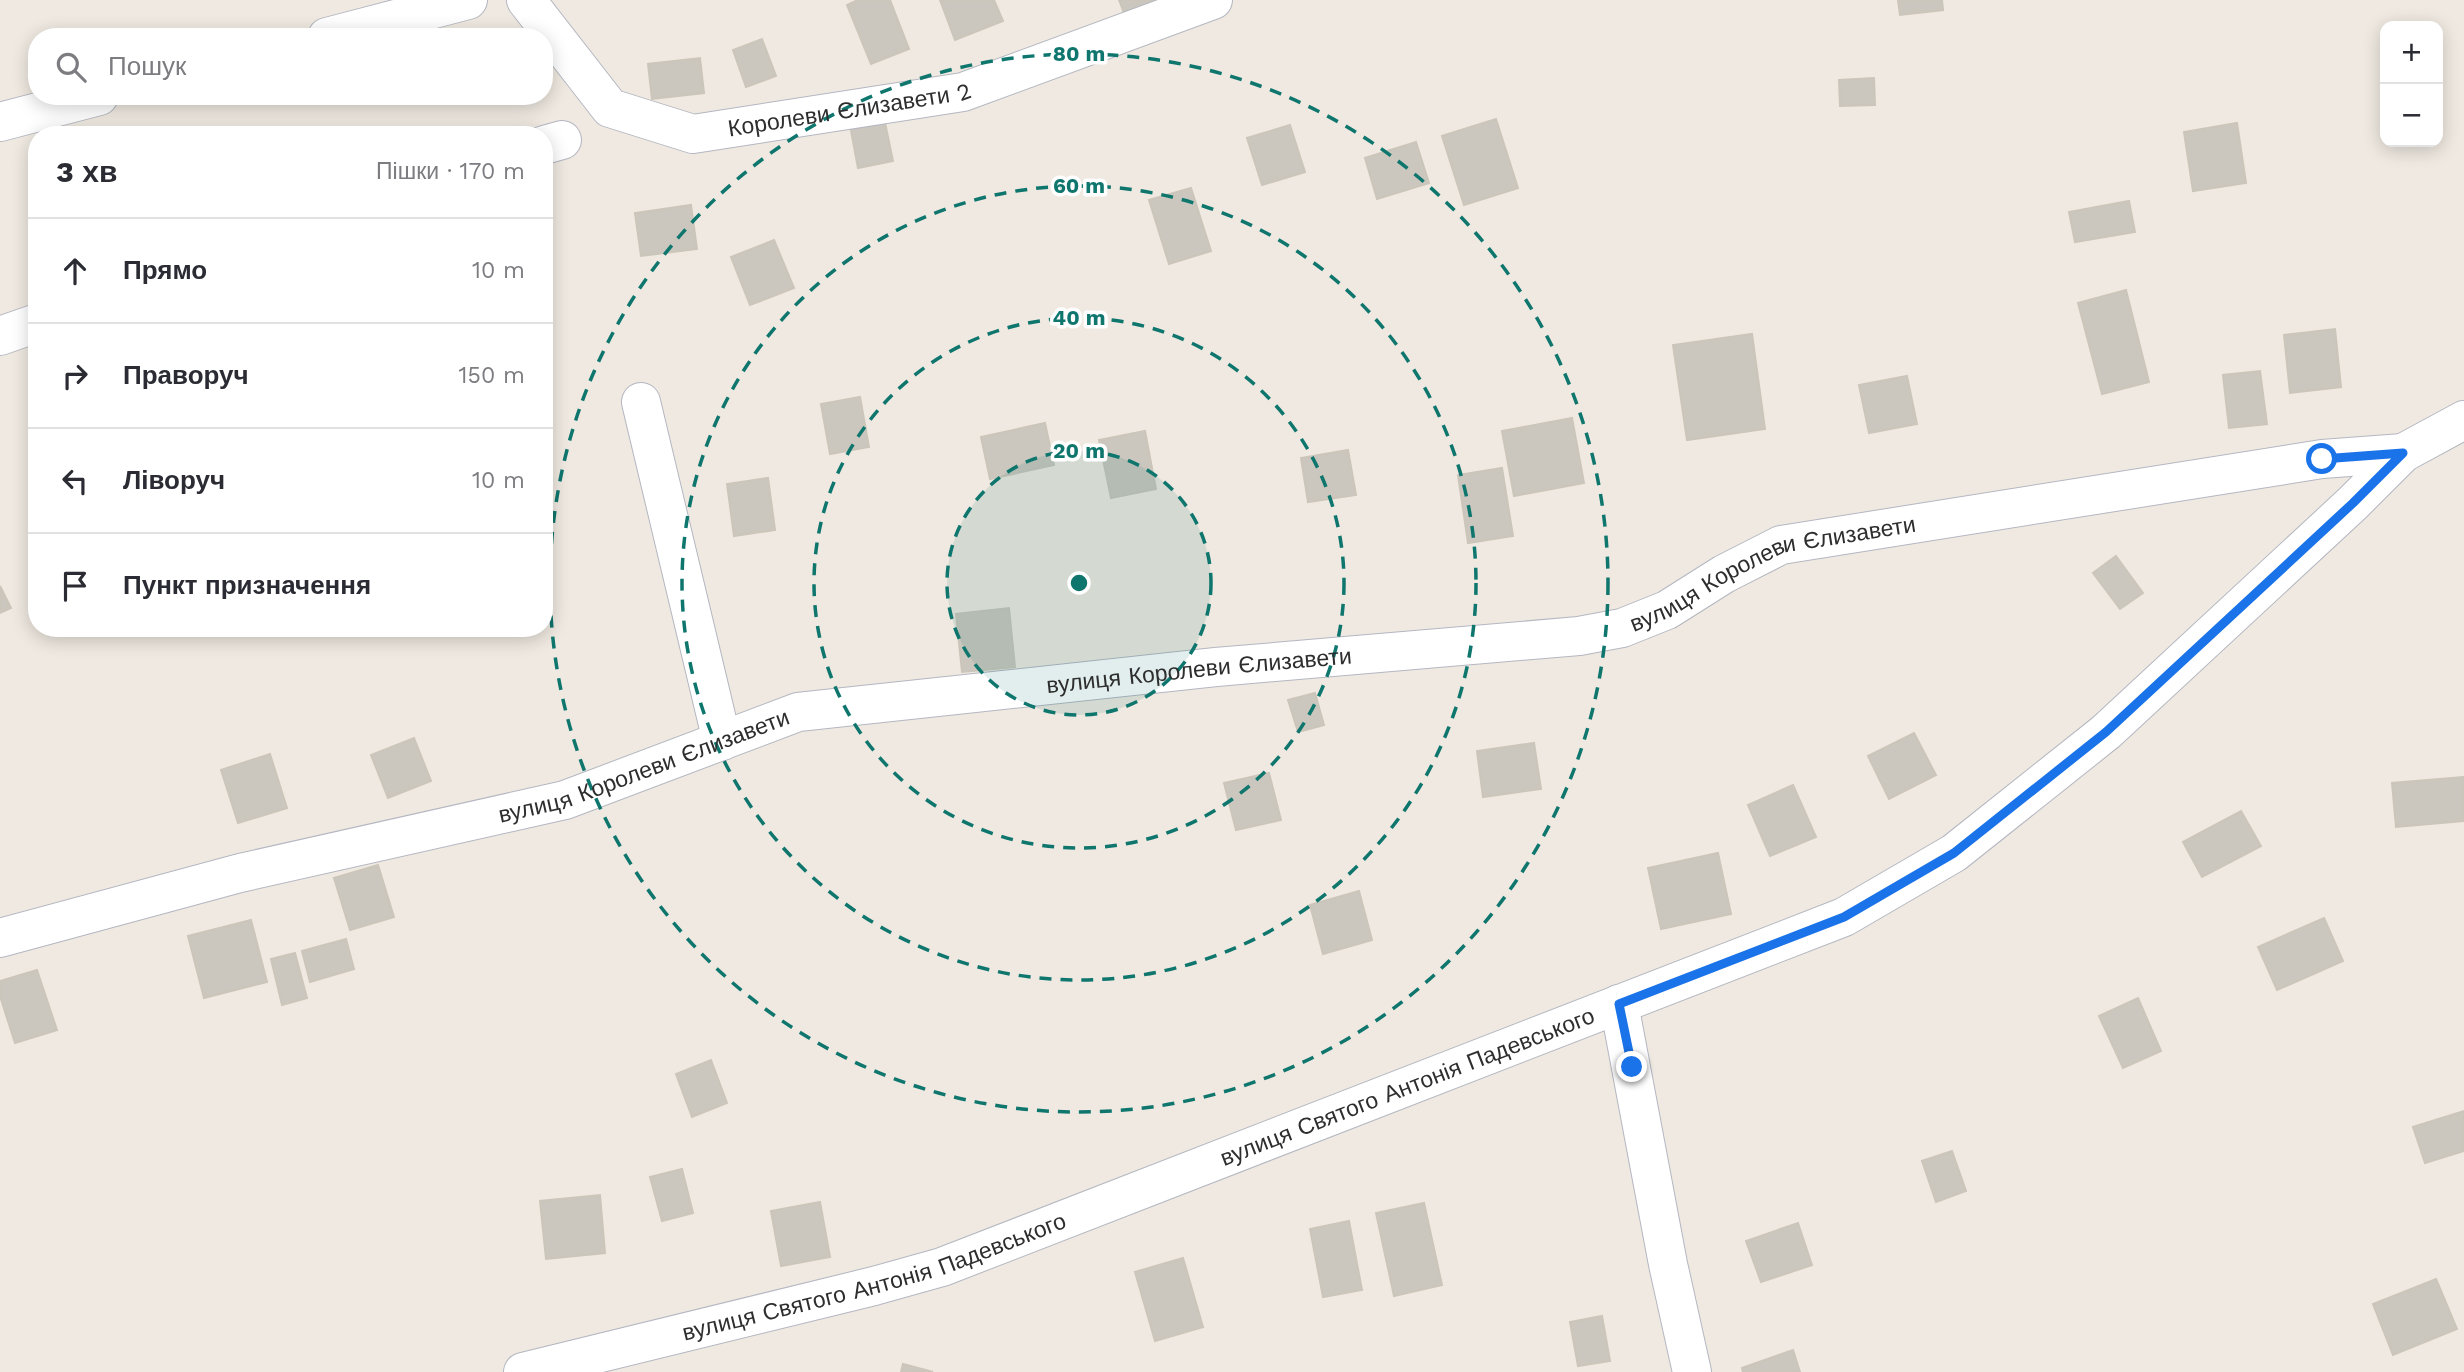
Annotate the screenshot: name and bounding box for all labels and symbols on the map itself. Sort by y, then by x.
text: 80 m [1053,41,1105,66]
street label: Королеви Єлизавети 2 [726,77,975,142]
text: 60 m [1053,173,1105,198]
text: 40 m [1053,305,1105,330]
text: 20 m [1053,438,1105,463]
route start [2306,443,2337,474]
street label: вулиця Королеви Єлизавети [1626,511,1918,637]
centre of rings [1067,571,1091,595]
street label: вулиця Королеви Єлизавети [1045,642,1353,699]
street label: вулиця Королеви Єлизавети [496,704,793,829]
street label: вулиця Святого Антонія Падевського [1216,1002,1598,1172]
route end [1616,1051,1647,1082]
street label: вулиця Святого Антонія Падевського [680,1207,1070,1346]

